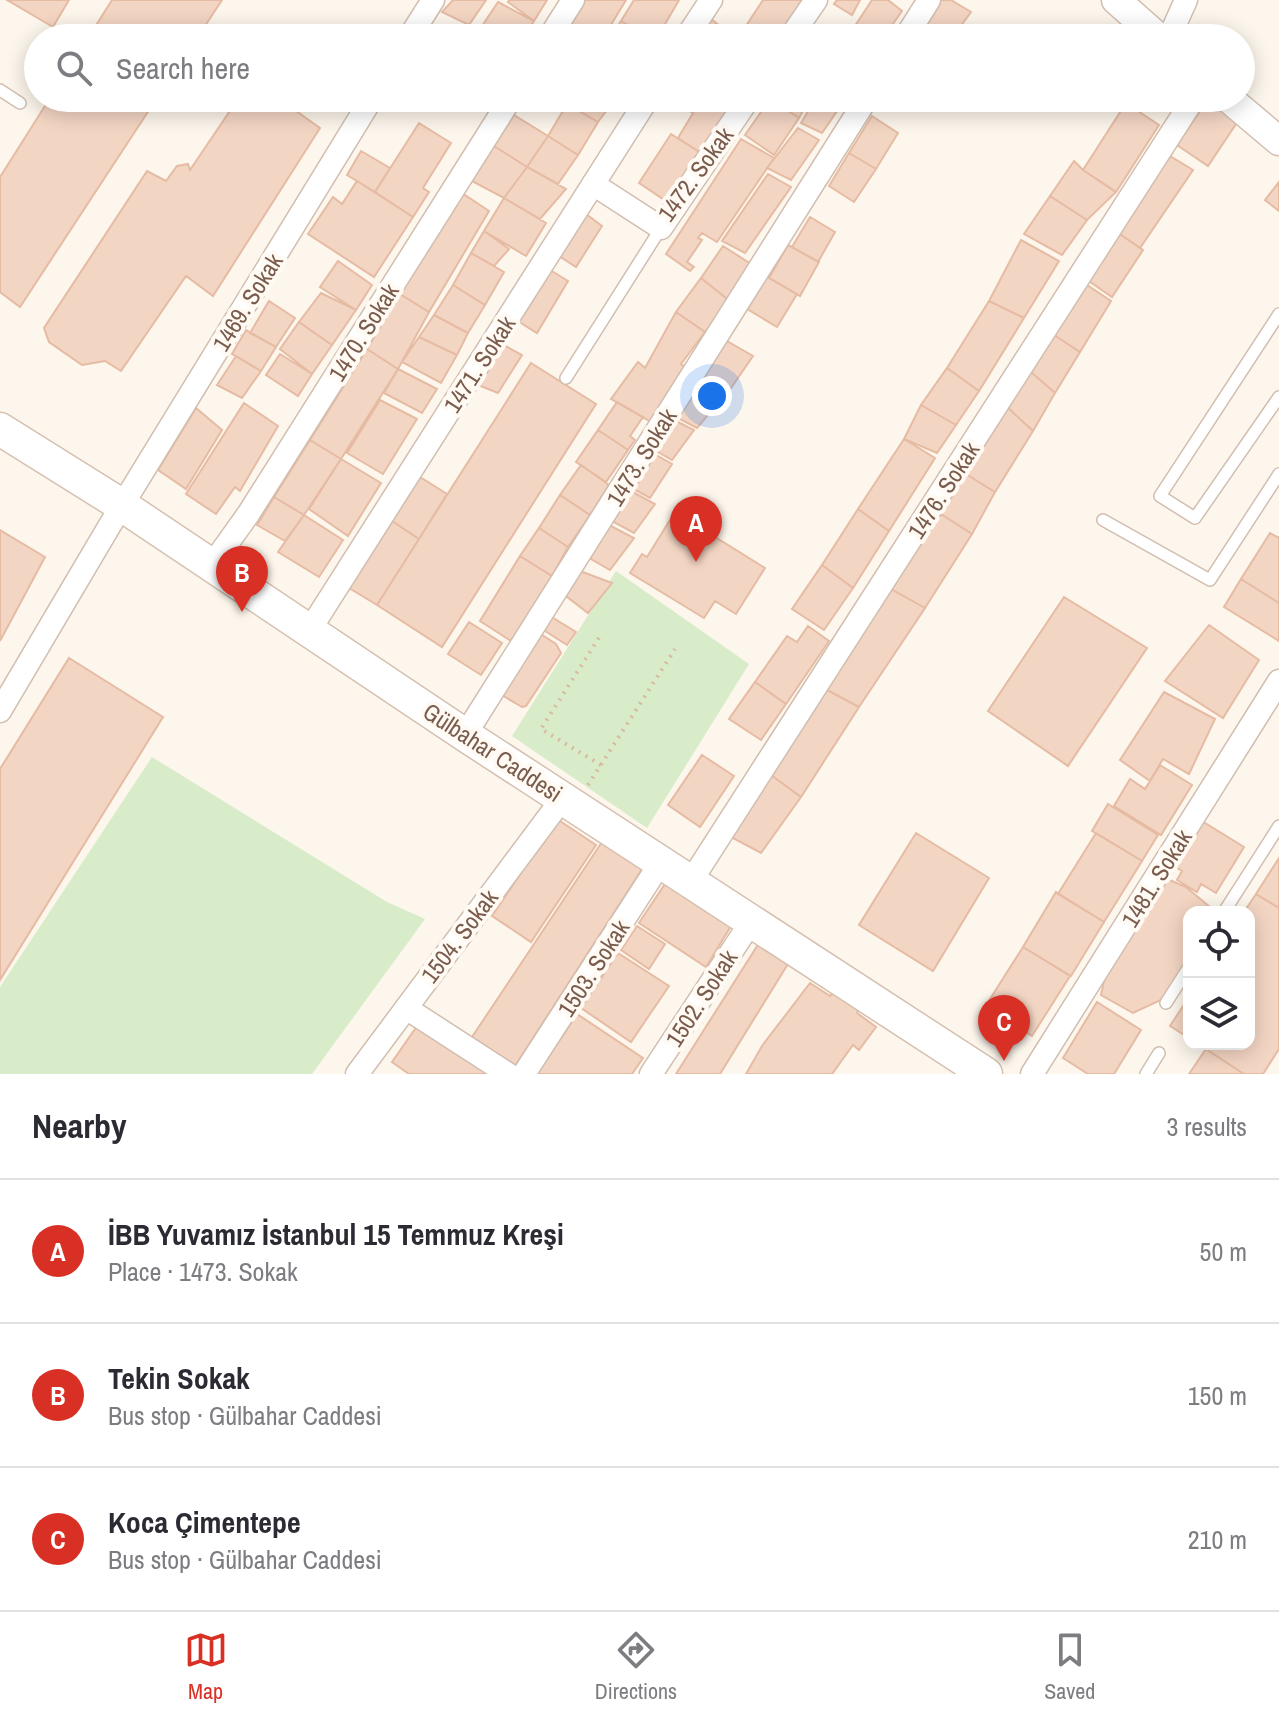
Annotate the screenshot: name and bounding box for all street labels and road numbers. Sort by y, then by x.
street label: 1472. Sokak [650,120,740,228]
street label: 1469. Sokak [204,247,290,357]
street label: 1470. Sokak [320,277,406,387]
street label: 1471. Sokak [436,309,522,419]
street label: 1473. Sokak [598,402,684,512]
street label: 1476. Sokak [900,435,986,545]
street label: Gülbahar Caddesi [417,695,569,809]
street label: 1481. Sokak [1113,823,1199,933]
street label: 1504. Sokak [413,883,505,989]
street label: 1503. Sokak [550,913,636,1023]
street label: 1502. Sokak [658,943,744,1053]

